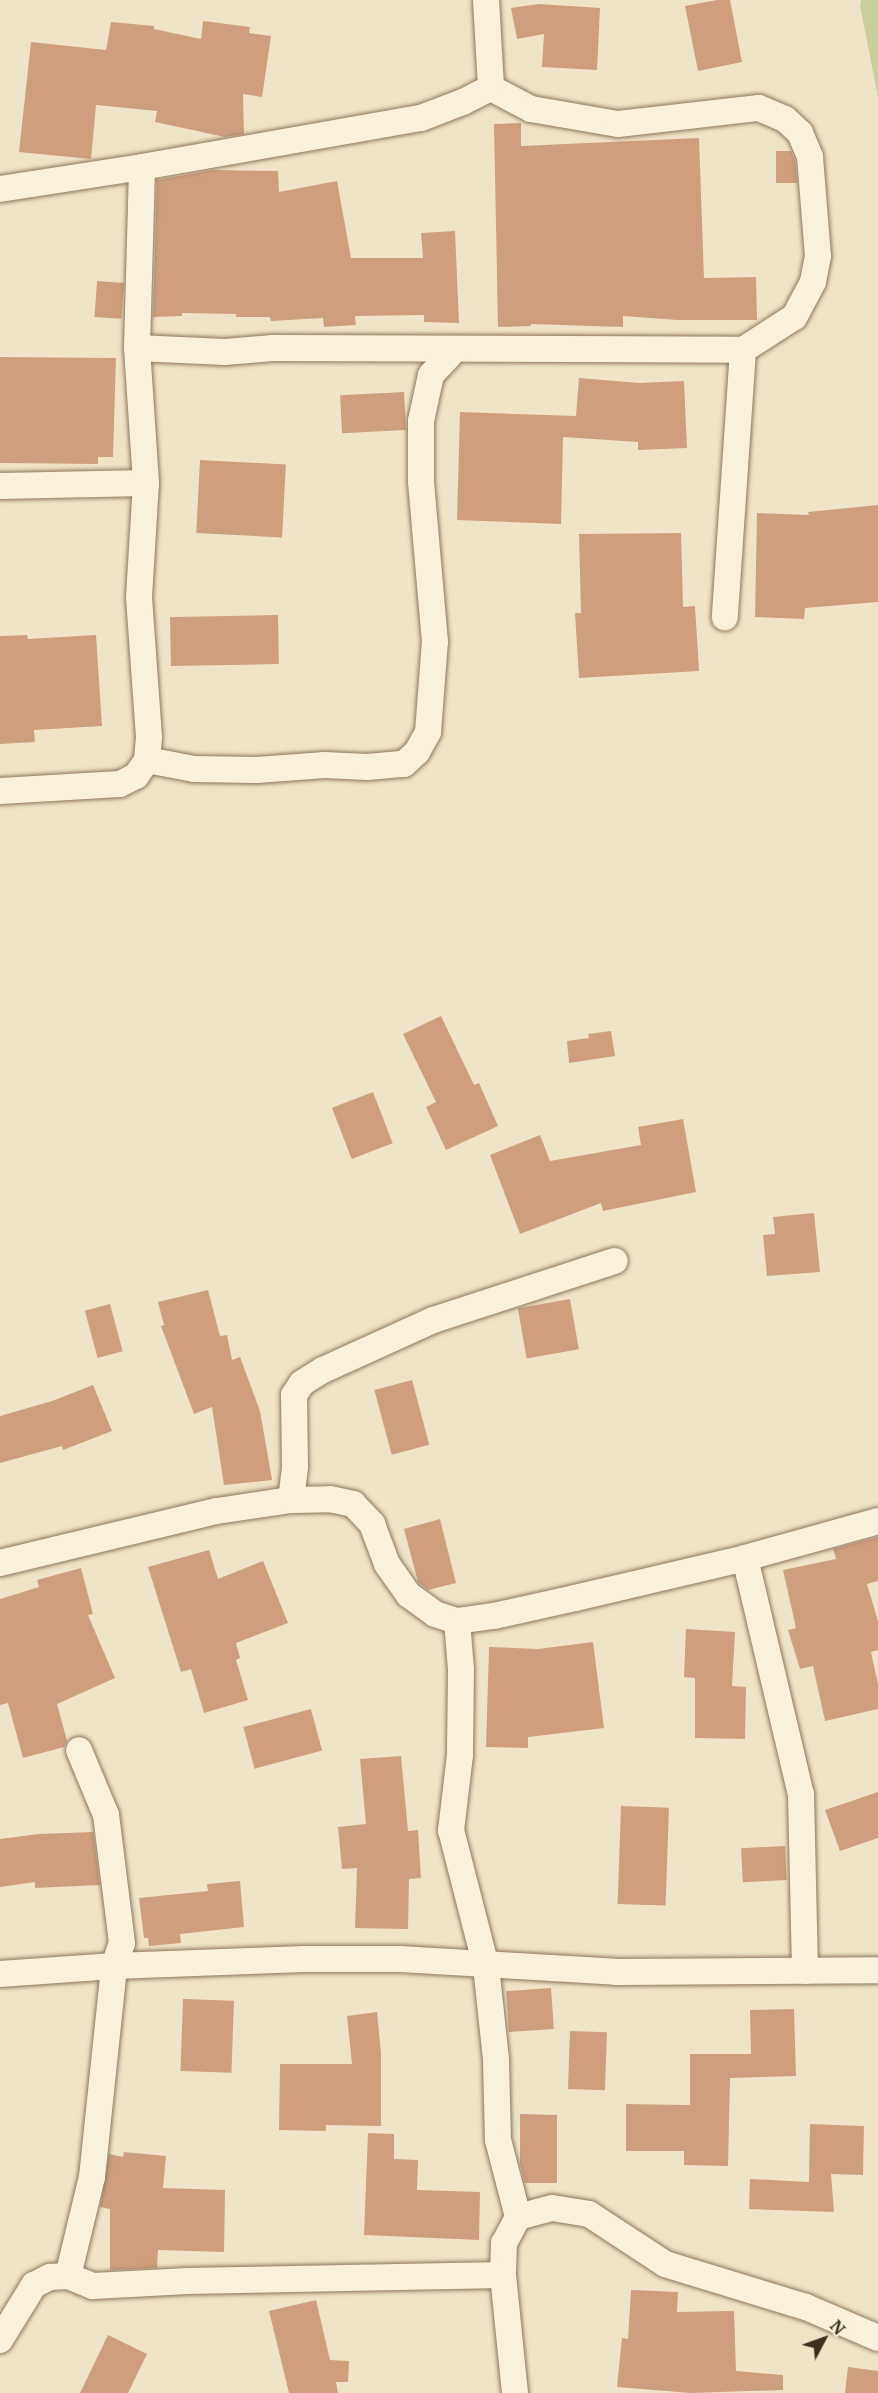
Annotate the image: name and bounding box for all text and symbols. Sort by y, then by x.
north arrow [794,2309,854,2369]
text: N [826,2316,849,2339]

